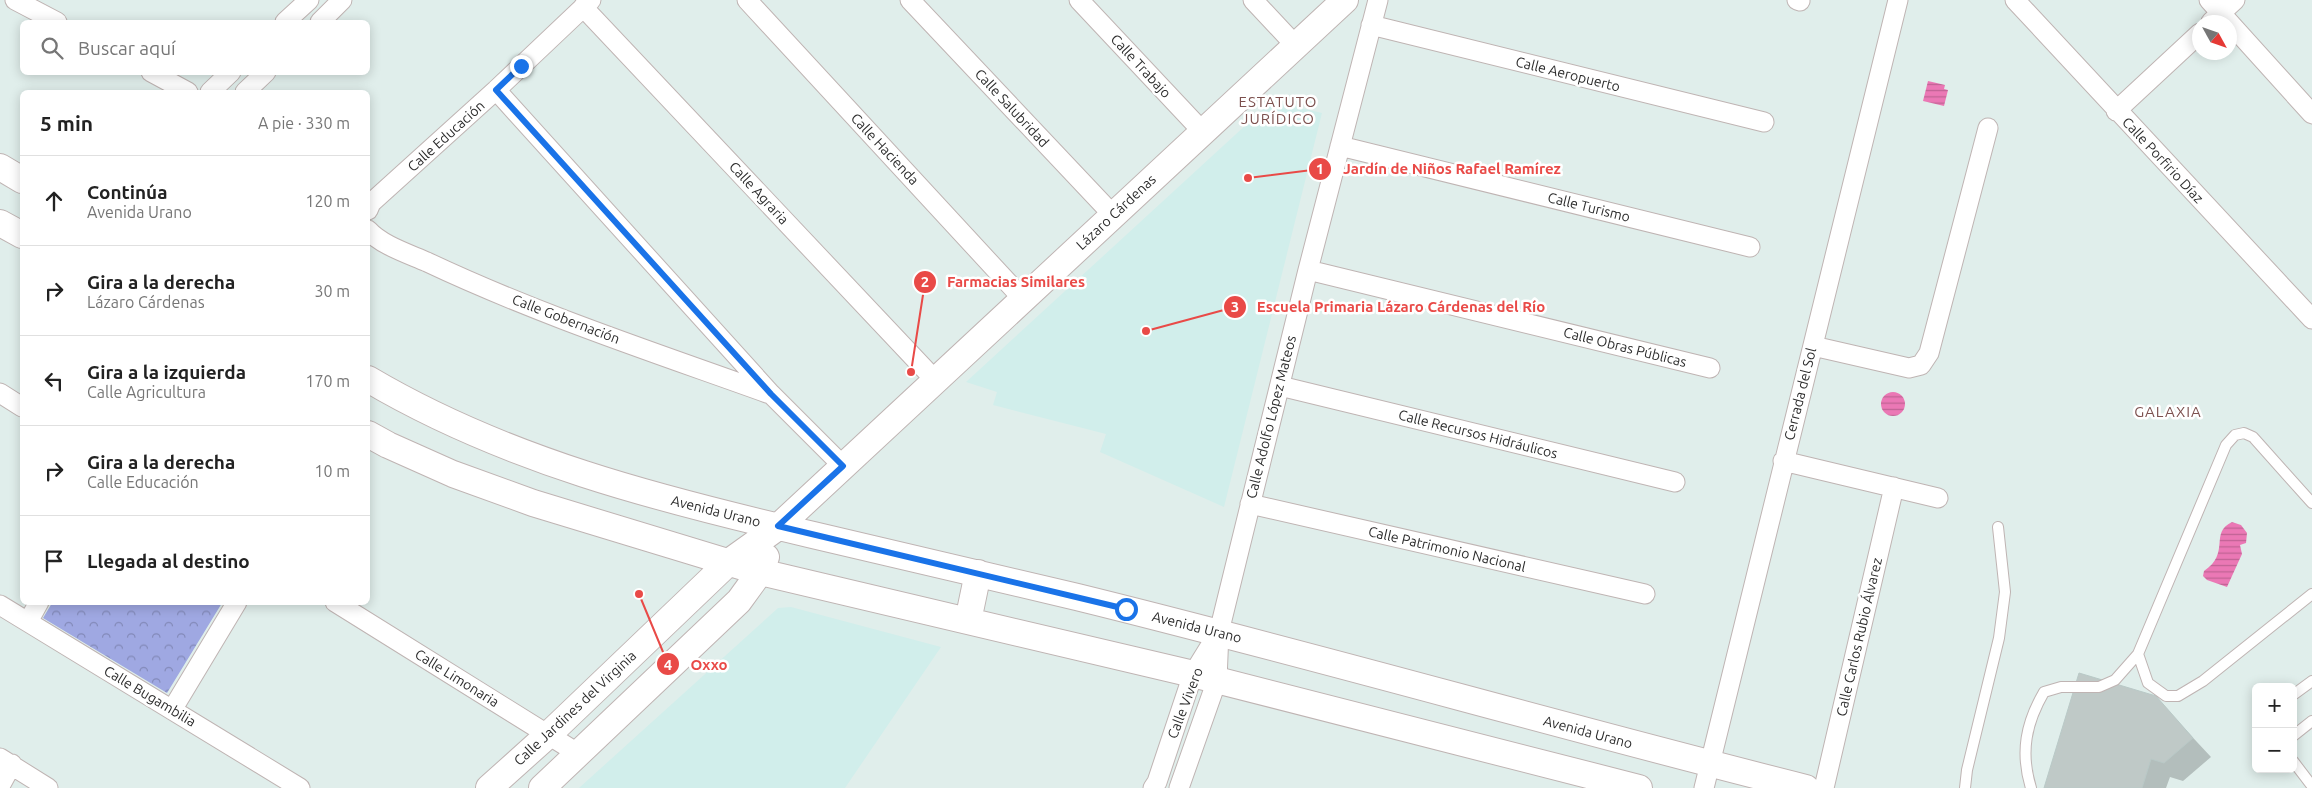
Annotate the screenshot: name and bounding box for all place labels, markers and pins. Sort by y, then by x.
callout: Jardín de Niños Rafael Ramírez [1308,154,1571,184]
callout: Farmacias Similares [912,267,1095,297]
callout: Escuela Primaria Lázaro Cárdenas del Río [1222,292,1556,322]
callout: Oxxo [655,649,737,679]

